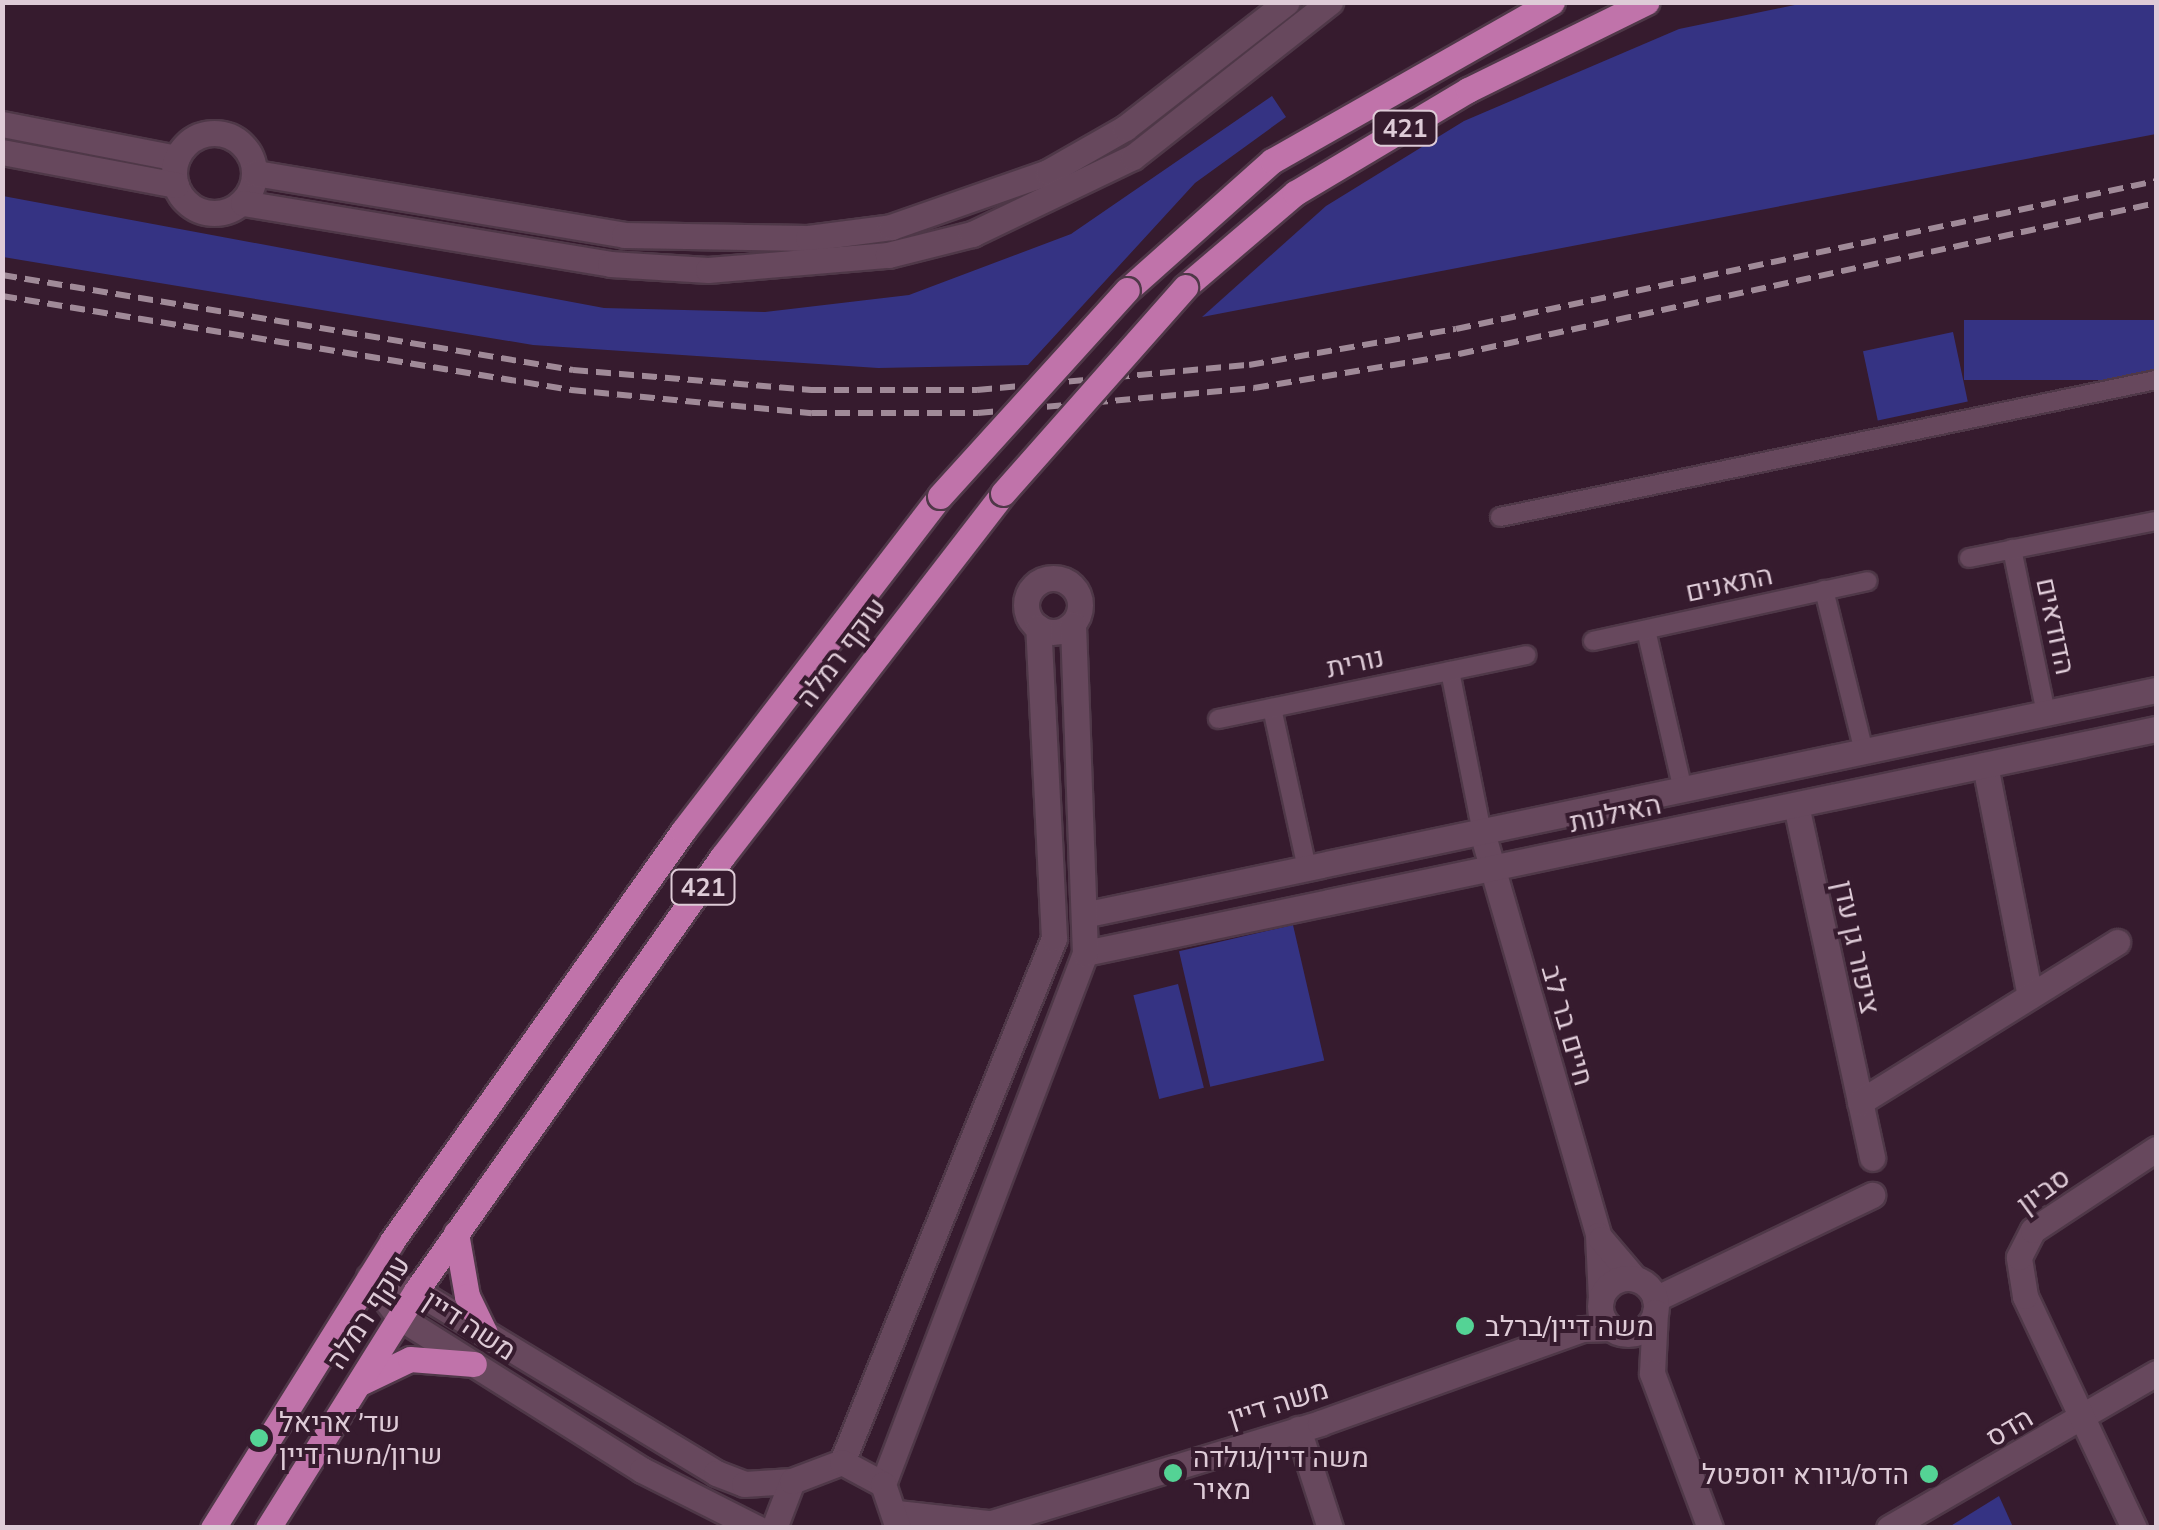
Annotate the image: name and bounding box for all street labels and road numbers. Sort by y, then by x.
road number: 421 [1372,108,1438,148]
street label: התאנים [1682,557,1776,609]
street label: הדודאים [2029,575,2083,677]
street label: עוקף רמלה [789,591,893,713]
street label: נורית [1323,640,1387,684]
street label: האילנות [1566,787,1664,839]
road number: 421 [670,867,736,907]
street label: ציפור גן עדן [1826,877,1888,1017]
street label: חיים בר לב [1535,961,1601,1089]
street label: סביון [2010,1160,2076,1220]
street label: עוקף רמלה [319,1249,417,1375]
street label: משה דיין [418,1283,522,1367]
street label: משה דיין [1224,1372,1332,1434]
street label: הדס [1979,1400,2039,1454]

